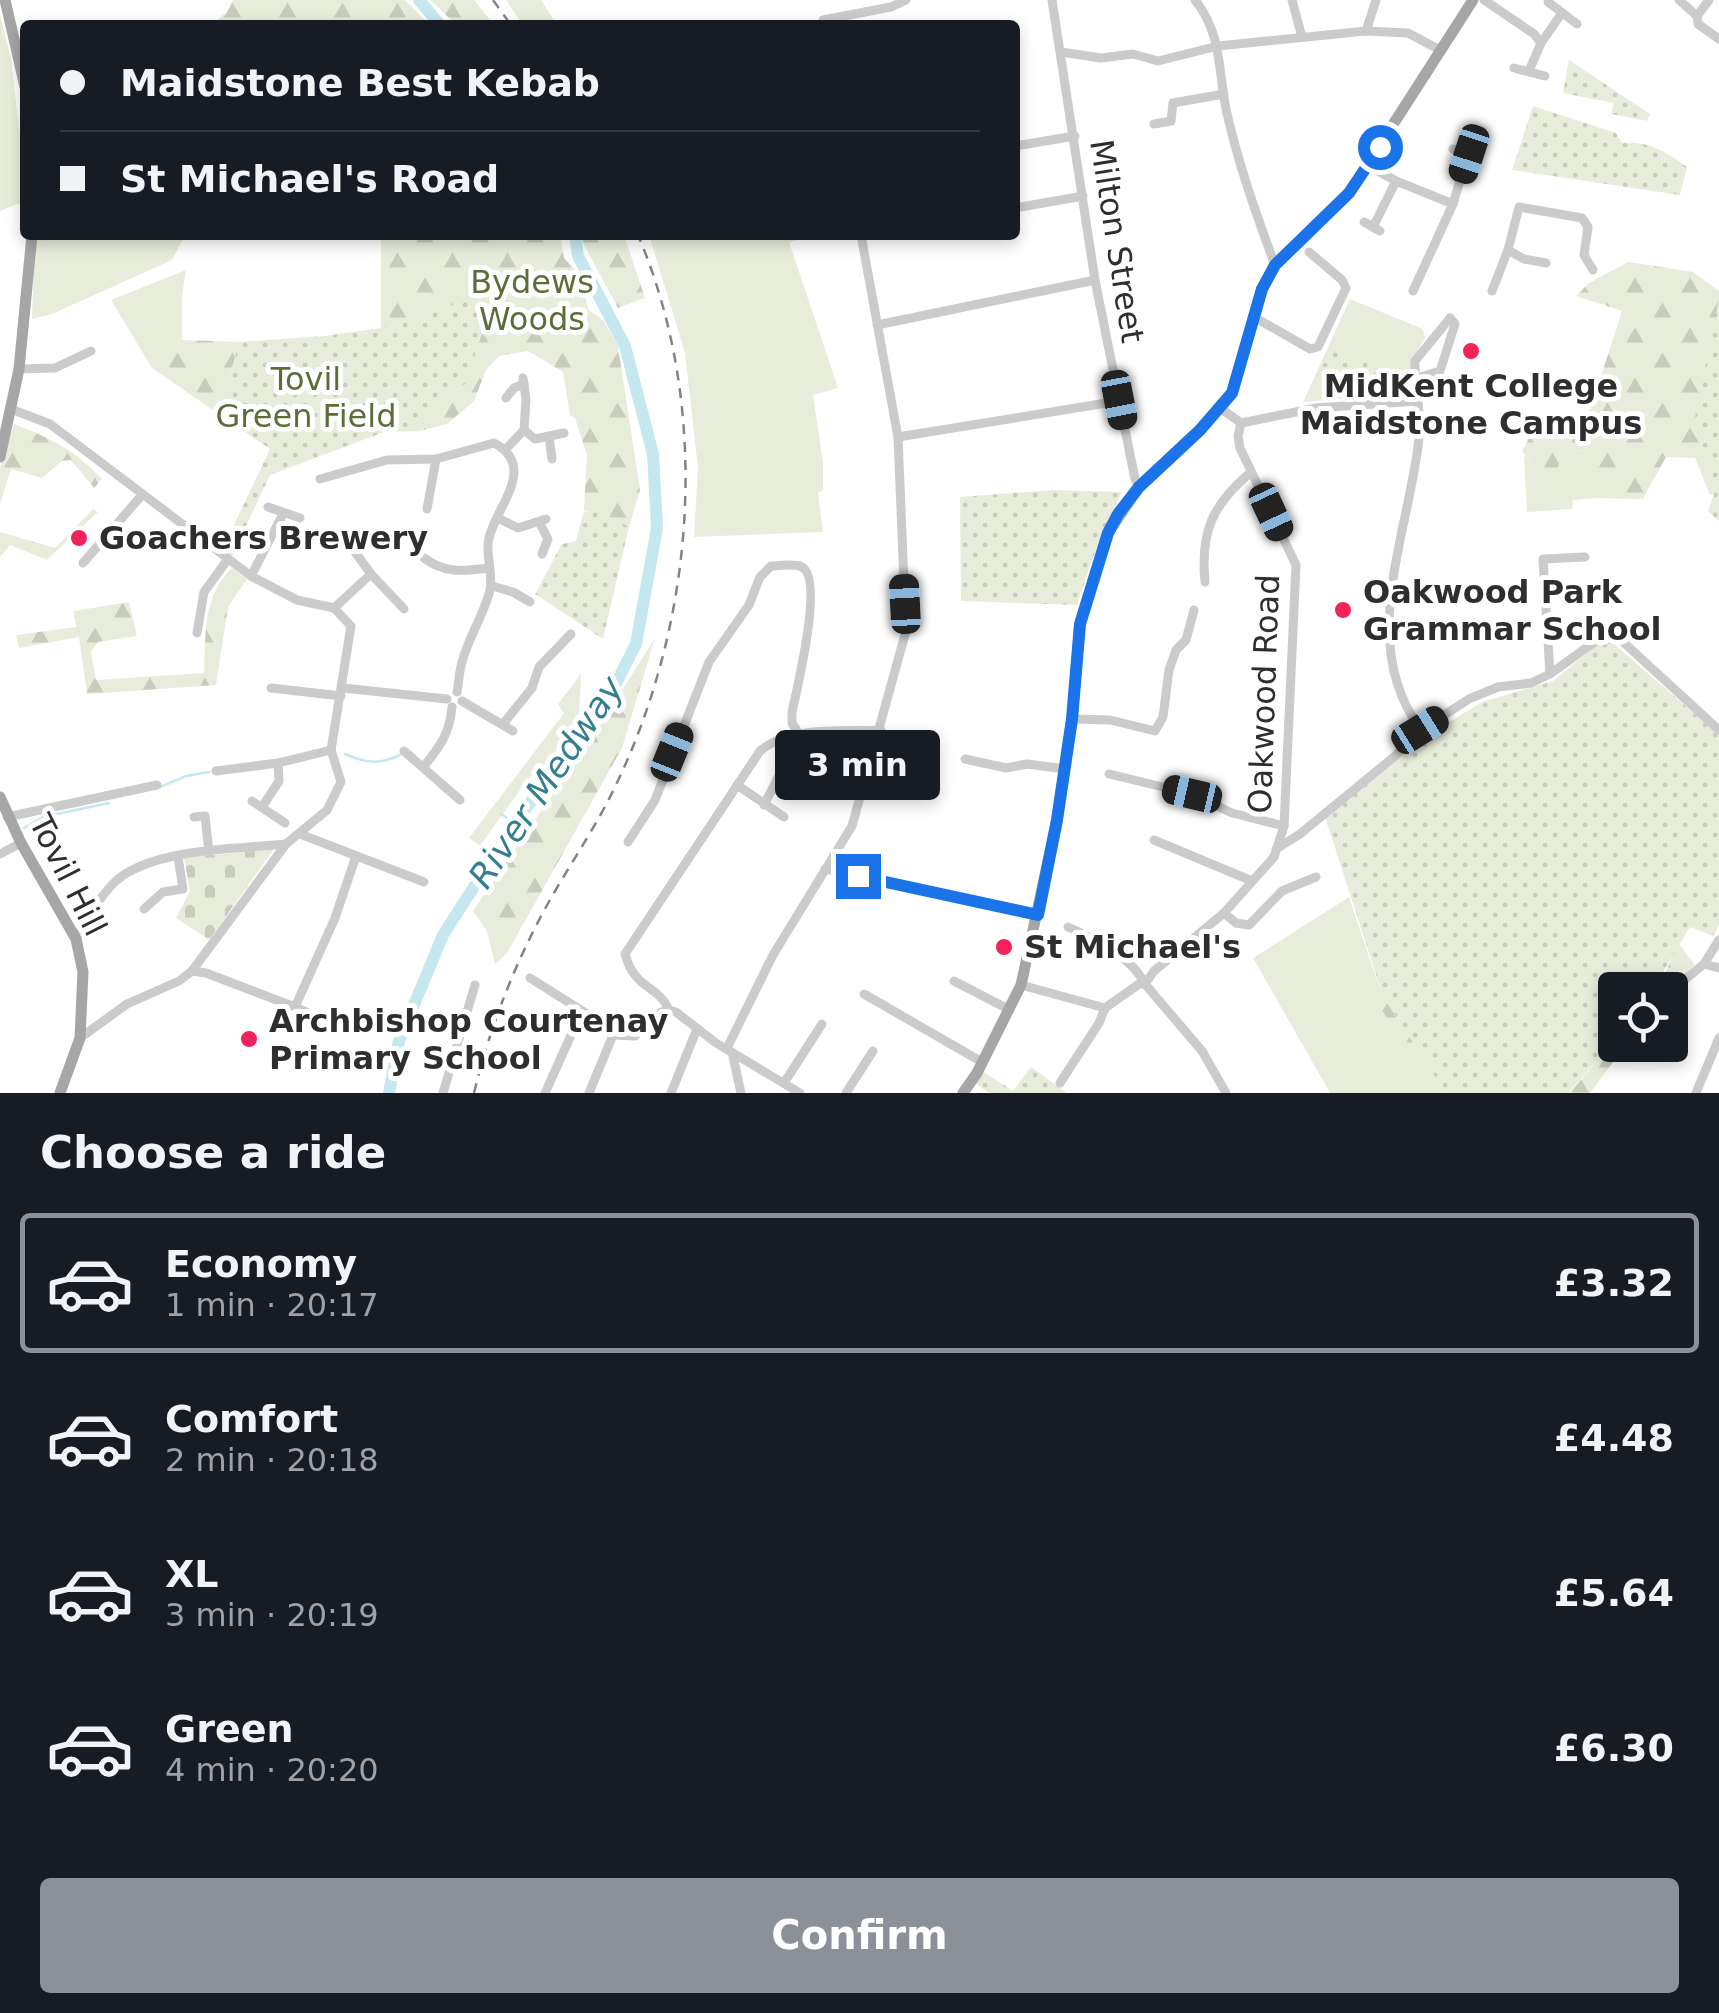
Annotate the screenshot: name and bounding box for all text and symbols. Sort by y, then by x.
text: Maidstone Best Kebab [120,61,600,105]
car [1445,121,1493,187]
route start [1358,125,1403,170]
street label: Milton Street [1082,137,1152,345]
text: St Michael's Road [120,157,499,201]
park label: Bydews Woods [470,263,594,338]
marker: MidKent College Maidstone Campus [1460,340,1482,362]
park label: Tovil Green Field [216,360,396,435]
place label: MidKent College Maidstone Campus [1300,367,1642,442]
car [1099,368,1139,432]
car [1245,478,1297,546]
place label: Goachers Brewery [99,519,428,557]
marker: Goachers Brewery [68,527,90,549]
car [888,573,922,635]
place label: Oakwood Park Grammar School [1363,573,1662,648]
street label: Oakwood Road [1241,574,1287,814]
marker: Oakwood Park Grammar School [1332,599,1354,621]
water label: River Medway [460,668,632,895]
car [1387,701,1453,759]
car [647,719,697,785]
callout: 3 min [776,731,940,801]
text: 3 min [807,746,908,784]
car [1159,773,1225,815]
street label: Tovil Hill [21,807,115,942]
route end [836,854,881,899]
place label: St Michael's [1024,928,1241,966]
marker: St Michael's [993,936,1015,958]
map controls [1598,972,1688,1062]
button: locate [1598,972,1688,1062]
place label: Archbishop Courtenay Primary School [269,1002,668,1077]
marker: Archbishop Courtenay Primary School [238,1028,260,1050]
text: Choose a ride [40,1126,386,1179]
icon: car [45,1238,135,1328]
text: Economy [165,1242,357,1286]
text: £3.32 [1554,1261,1674,1305]
text: 1 min · 20:17 [165,1286,379,1324]
icon: car [45,1393,135,1483]
text: Comfort [165,1397,338,1441]
text: £4.48 [1554,1416,1674,1460]
text: 2 min · 20:18 [165,1441,379,1479]
icon: car [45,1548,135,1638]
text: XL [165,1552,219,1596]
text: £5.64 [1554,1571,1674,1615]
text: 3 min · 20:19 [165,1596,379,1634]
icon: car [45,1703,135,1793]
text: Green [165,1707,294,1751]
text: £6.30 [1554,1726,1674,1770]
text: 4 min · 20:20 [165,1751,379,1789]
button: Confirm [40,1878,1679,1993]

